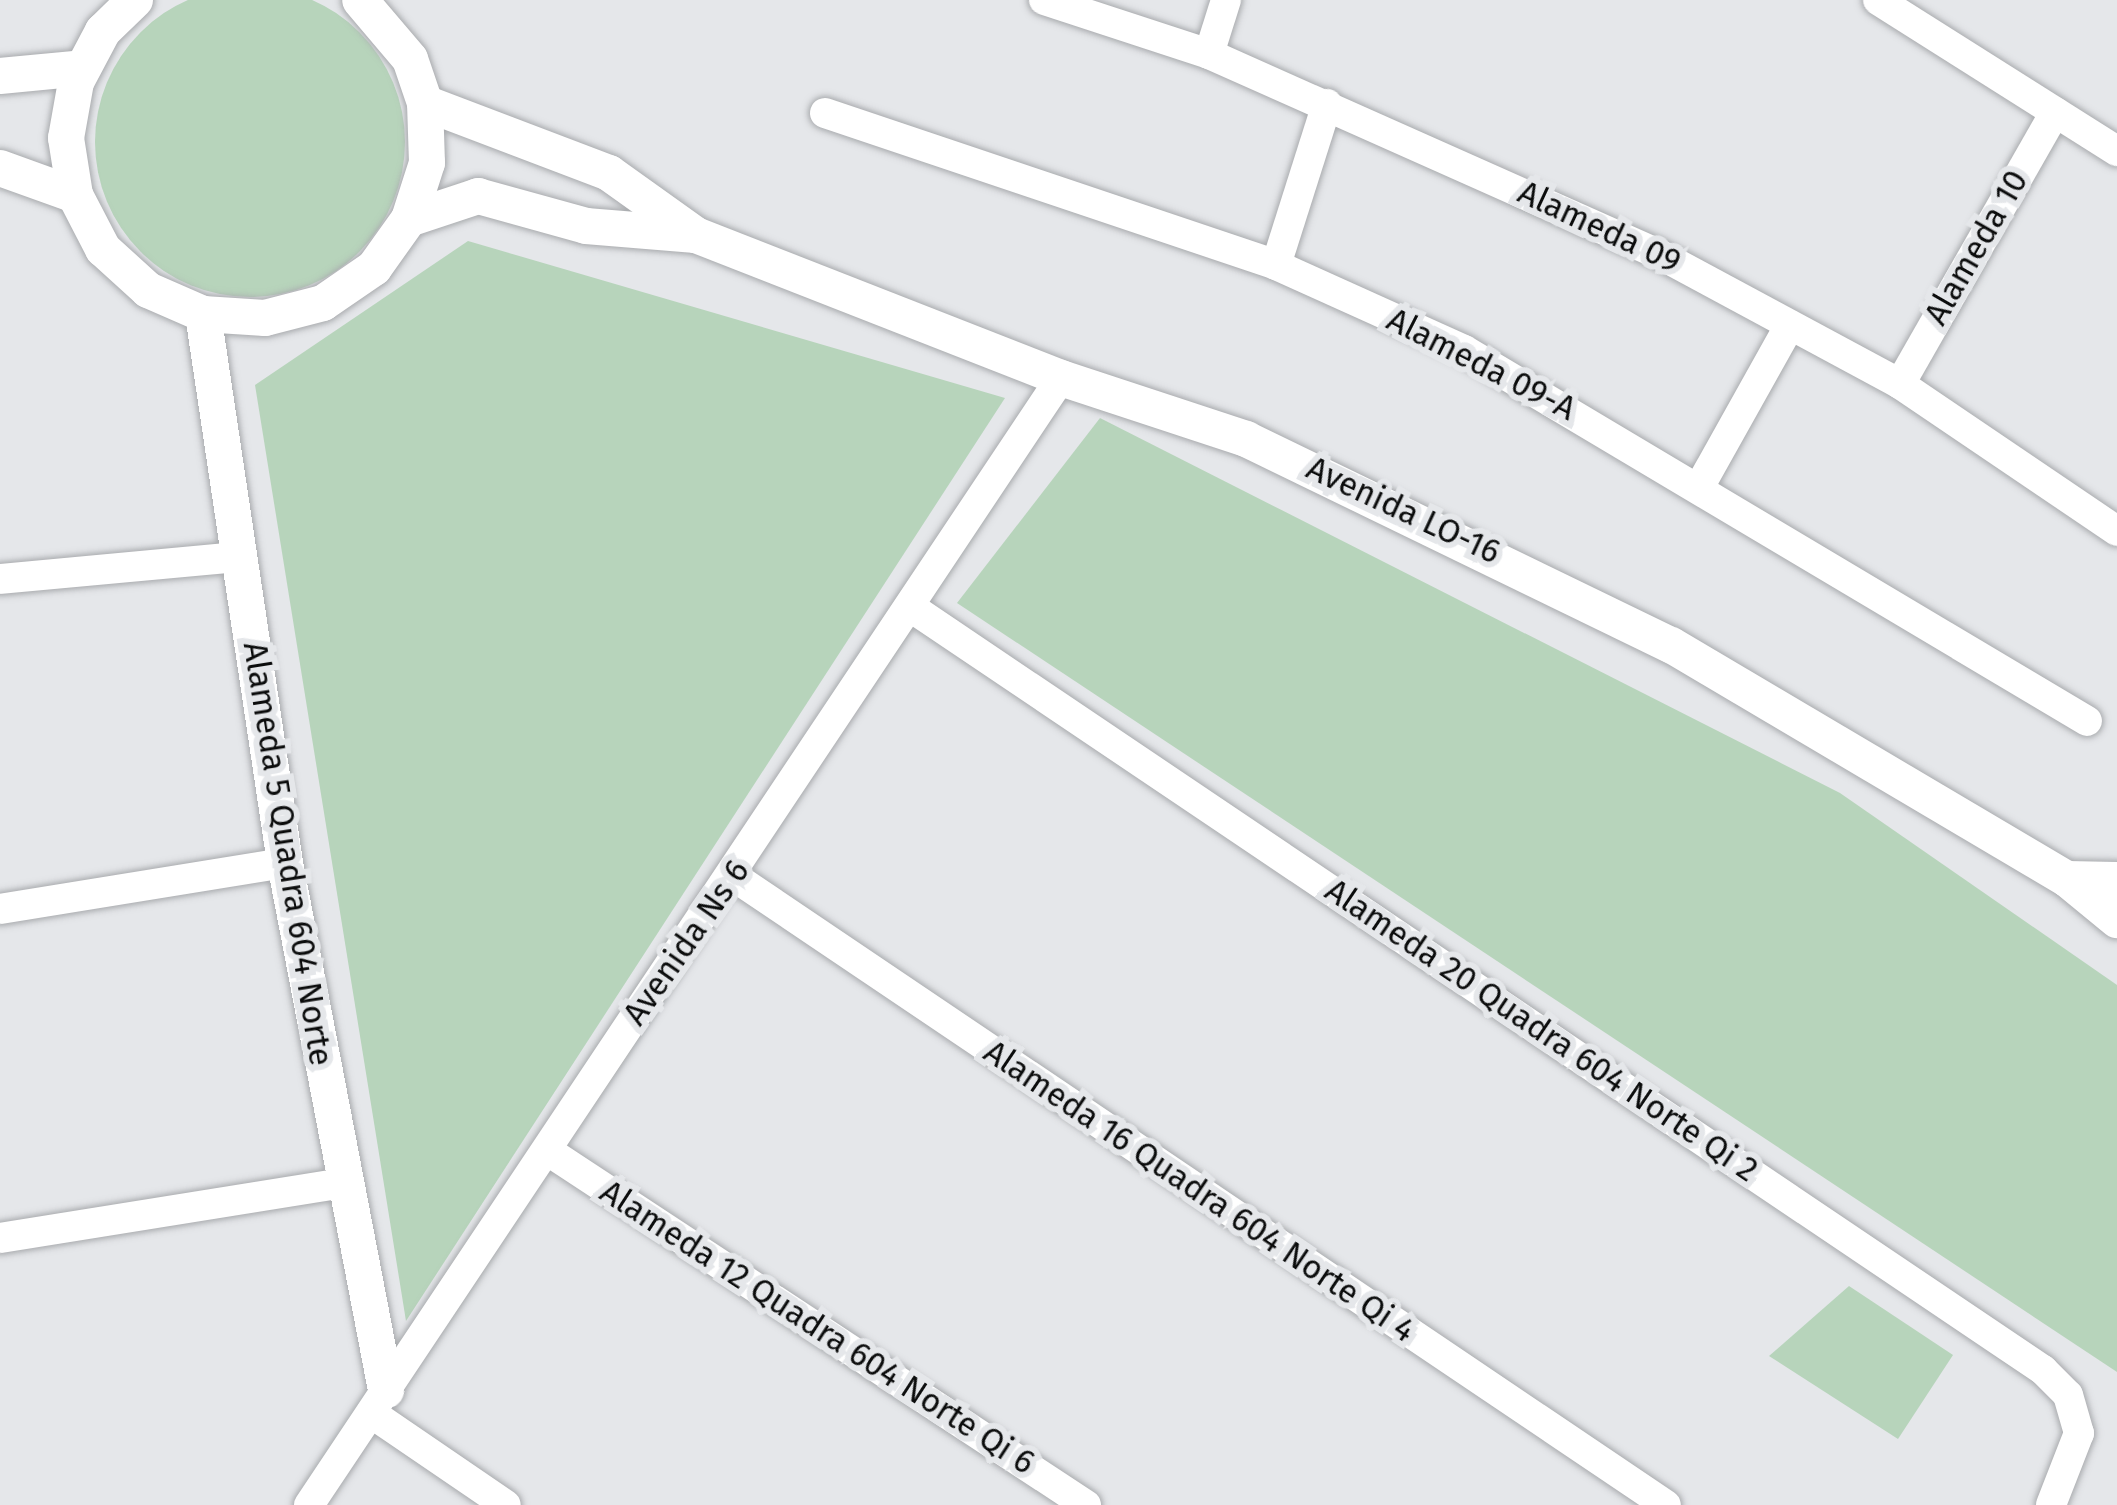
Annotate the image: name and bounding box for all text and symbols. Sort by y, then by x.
street label: Alameda 10 [1917,164,2037,332]
street label: Alameda 09 [1512,173,1686,283]
street label: Alameda 09-A [1380,301,1582,429]
street label: Avenida LO-16 [1300,449,1506,573]
street label: Alameda 5 Quadra 604 Norte [234,639,340,1069]
street label: Avenida Ns 6 [616,853,758,1033]
street label: Alameda 20 Quadra 604 Norte Qi 2 [1317,871,1765,1191]
street label: Alameda 16 Quadra 604 Norte Qi 4 [976,1033,1422,1351]
street label: Alameda 12 Quadra 604 Norte Qi 6 [592,1173,1042,1483]

